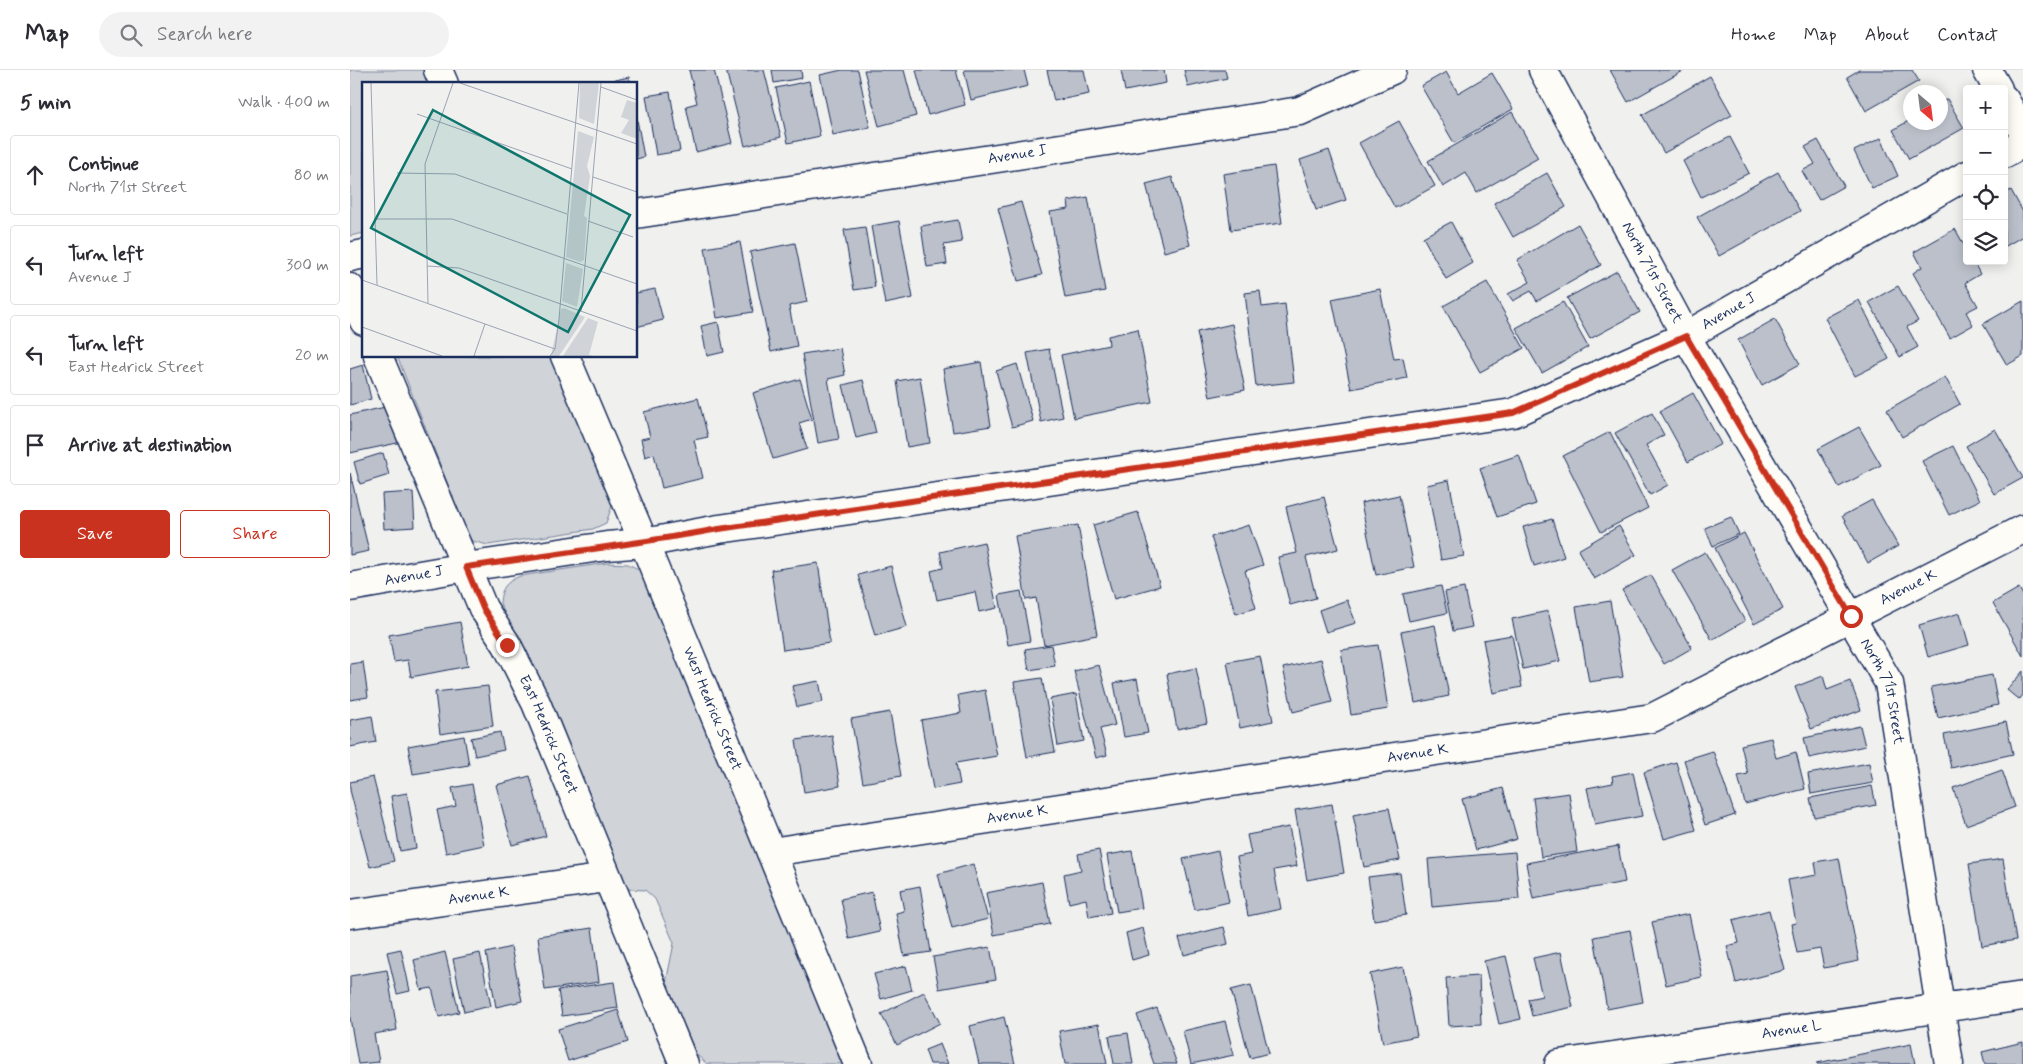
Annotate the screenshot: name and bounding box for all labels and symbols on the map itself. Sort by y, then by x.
inset map [362,82,638,358]
north arrow [1903,85,1948,130]
street label: Avenue I [986,140,1049,169]
street label: North 71st Street [1617,219,1687,327]
street label: Avenue J [1698,288,1760,335]
street label: Avenue J [383,561,446,591]
street label: Avenue K [1876,564,1941,610]
route start [1840,605,1863,628]
route end [496,634,519,657]
street label: North 71st Street [1855,635,1909,746]
street label: West Hedrick Street [678,644,746,774]
street label: East Hedrick Street [514,672,582,797]
street label: Avenue K [1386,739,1450,768]
street label: Avenue K [985,800,1050,829]
street label: Avenue K [447,882,511,910]
street label: Avenue L [1760,1016,1824,1044]

